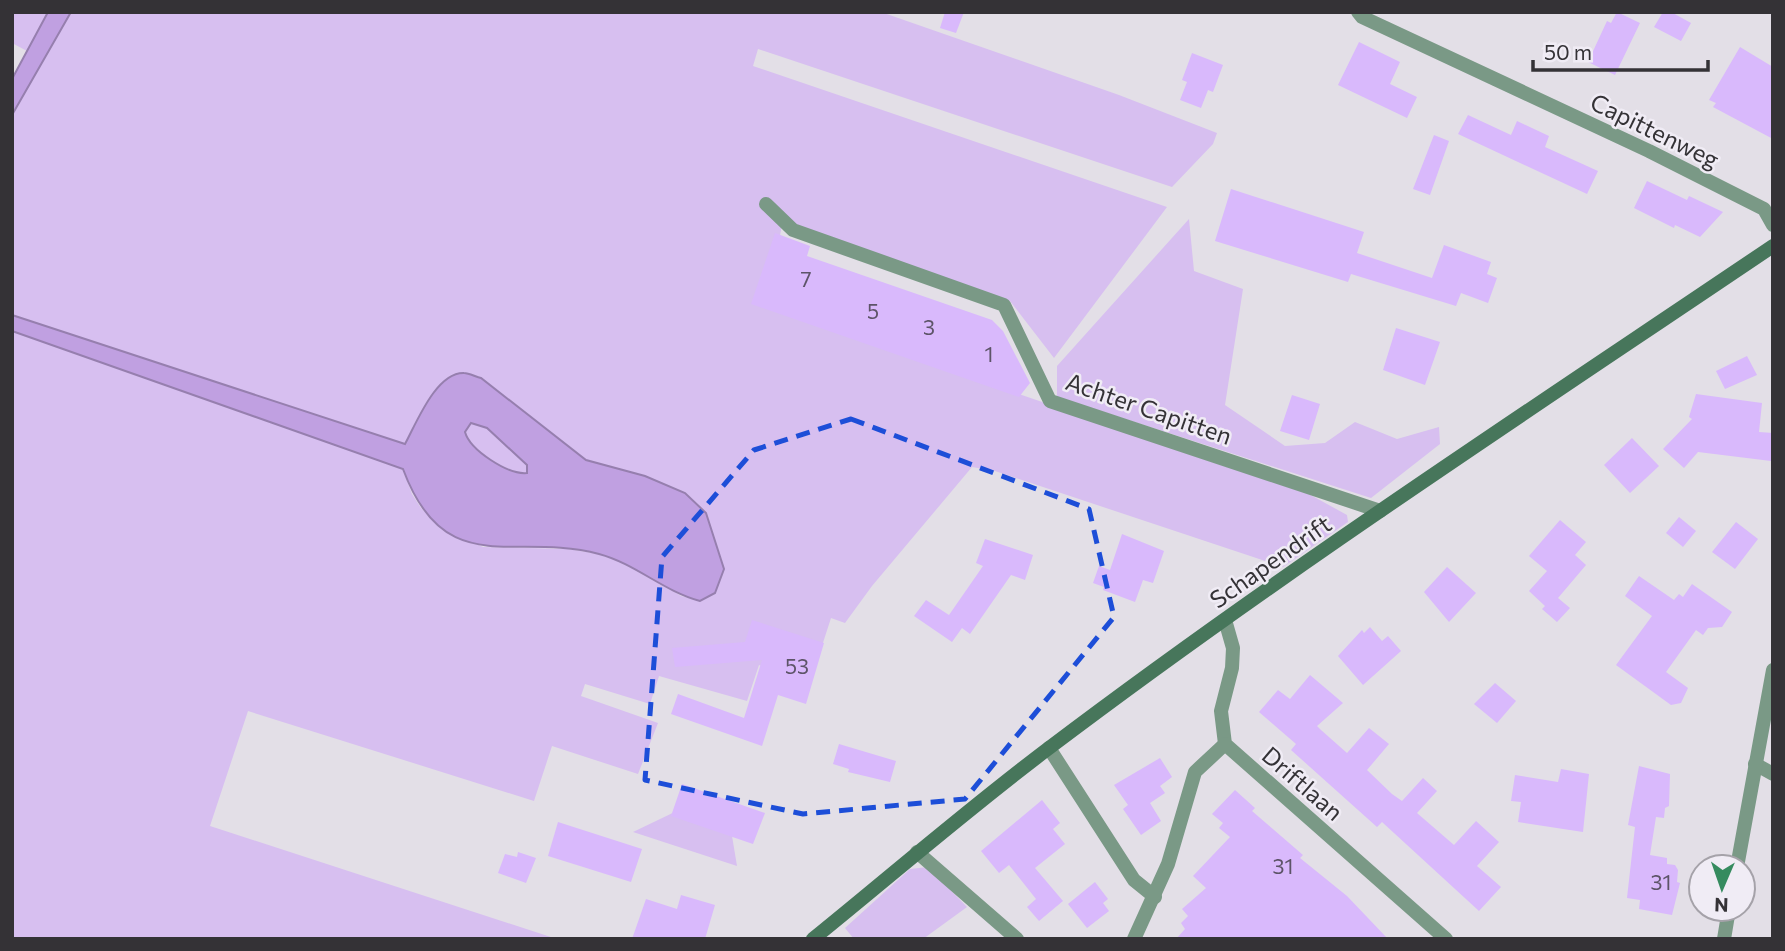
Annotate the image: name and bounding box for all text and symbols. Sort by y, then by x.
scale bar [1533,28,1708,72]
text: 50 m [1544,39,1592,64]
street label: Capittenweg [1586,86,1724,174]
house number: 7 [800,266,812,291]
house number: 5 [867,298,879,323]
house number: 3 [923,314,935,339]
house number: 1 [985,341,993,366]
street label: Achter Capitten [1062,366,1236,450]
street label: Schapendrift [1204,508,1337,614]
house number: 53 [785,653,809,678]
street label: Driftlaan [1257,740,1349,826]
house number: 31 [1273,853,1293,878]
north arrow [1687,853,1757,923]
house number: 31 [1651,869,1671,894]
text: N [1714,894,1729,917]

